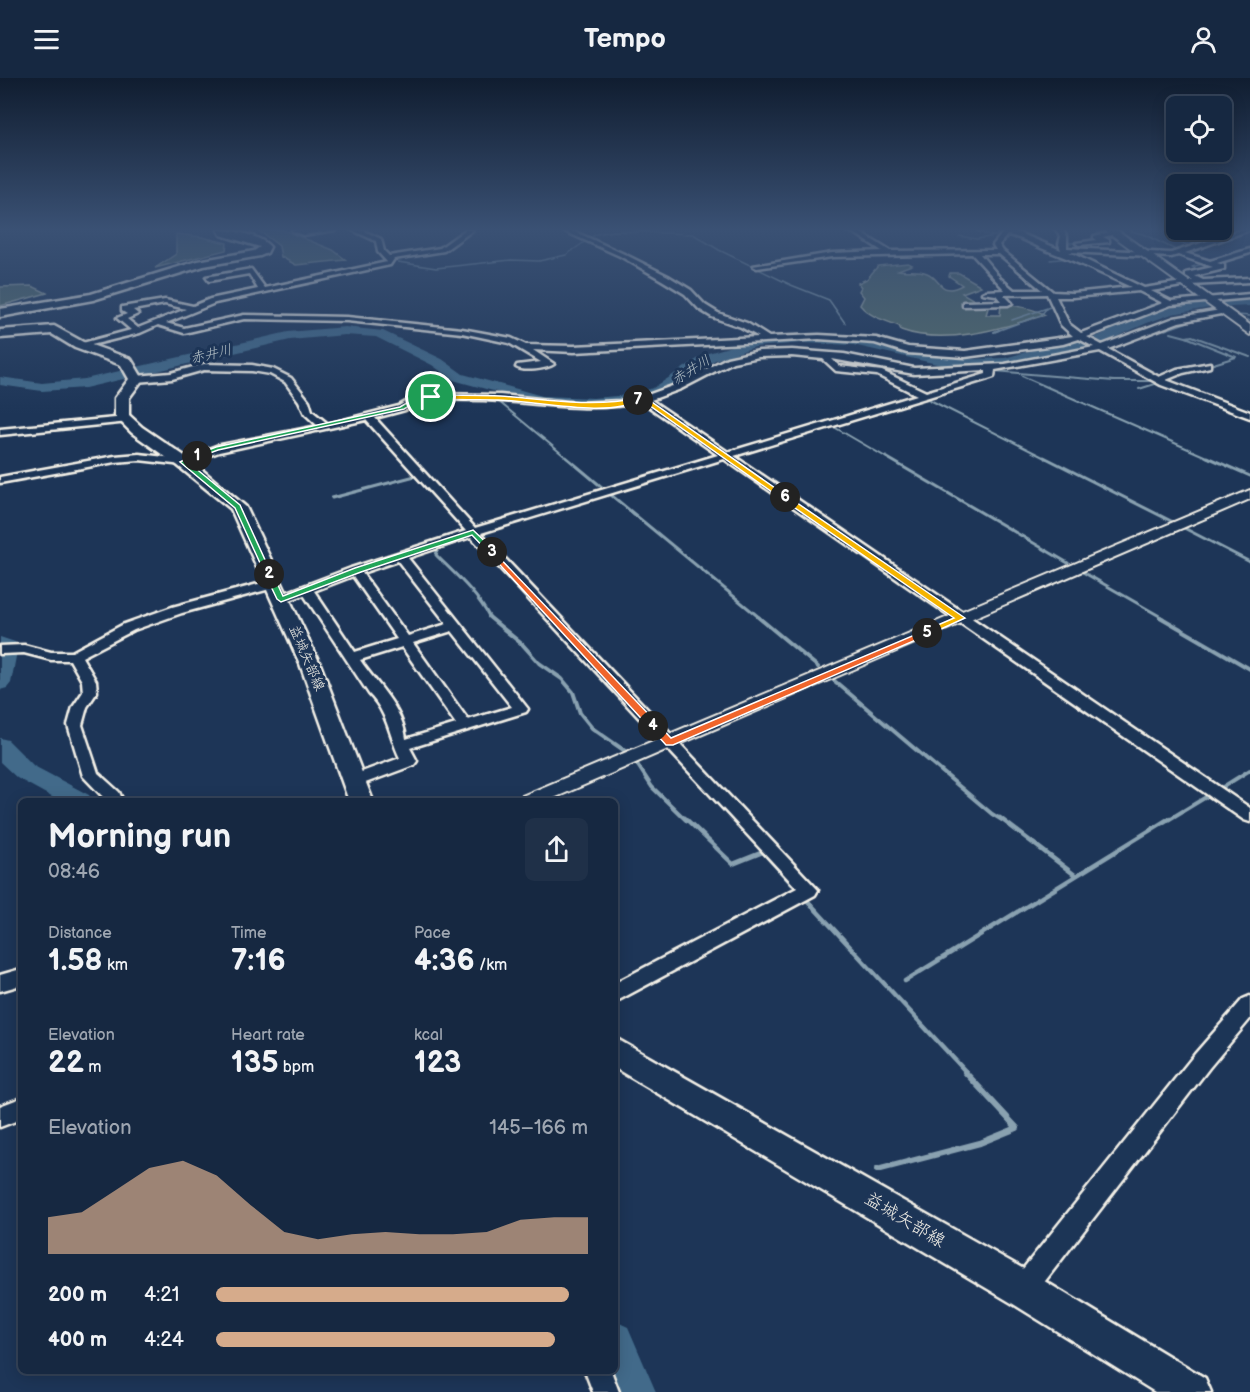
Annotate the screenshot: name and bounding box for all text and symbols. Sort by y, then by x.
icon: menu [30,23,63,56]
text: Tempo [584,23,666,55]
icon: person [1187,23,1220,56]
map controls [1166,96,1232,240]
button: locate [1166,96,1232,162]
button: layers [1166,174,1232,240]
water label: 赤井川 [189,341,233,367]
water label: 赤井川 [669,352,713,388]
pin [405,371,456,422]
icon: arrive [414,380,447,413]
pin: 7 [623,385,653,415]
text: 7 [634,390,642,409]
pin: 1 [182,441,212,471]
text: 1 [194,446,200,465]
pin: 6 [770,482,800,512]
text: 6 [780,487,790,506]
pin: 3 [477,537,507,567]
text: 3 [487,542,497,561]
pin: 2 [254,559,284,589]
text: 2 [264,564,274,583]
pin: 5 [912,618,942,648]
street label: 益城矢部線 [286,622,328,694]
text: 5 [922,623,932,642]
pin: 4 [638,711,668,741]
text: 4 [648,716,658,735]
text: Morning run [48,817,231,857]
button: share [525,818,588,881]
text: 08:46 [48,860,100,884]
text: Distance [48,924,112,943]
text: Time [231,924,266,943]
text: Pace [414,924,450,943]
text: 1.58 [48,943,103,979]
text: 7:16 [231,943,286,979]
text: 4:36 [414,943,475,979]
text: km [103,956,128,975]
text: /km [475,956,507,975]
text: Elevation [48,1026,115,1045]
text: Heart rate [231,1026,305,1045]
text: kcal [414,1026,443,1045]
text: 22 [48,1045,84,1081]
text: 135 [231,1045,278,1081]
text: 123 [414,1045,461,1081]
text: m [84,1058,102,1077]
text: bpm [278,1058,314,1077]
text: Elevation [48,1116,131,1140]
text: 145–166 m [489,1116,588,1140]
street label: 益城矢部線 [861,1188,949,1252]
text: 200 m [48,1283,107,1307]
text: 4:21 [144,1283,179,1307]
text: 400 m [48,1328,107,1352]
text: 4:24 [144,1328,184,1352]

